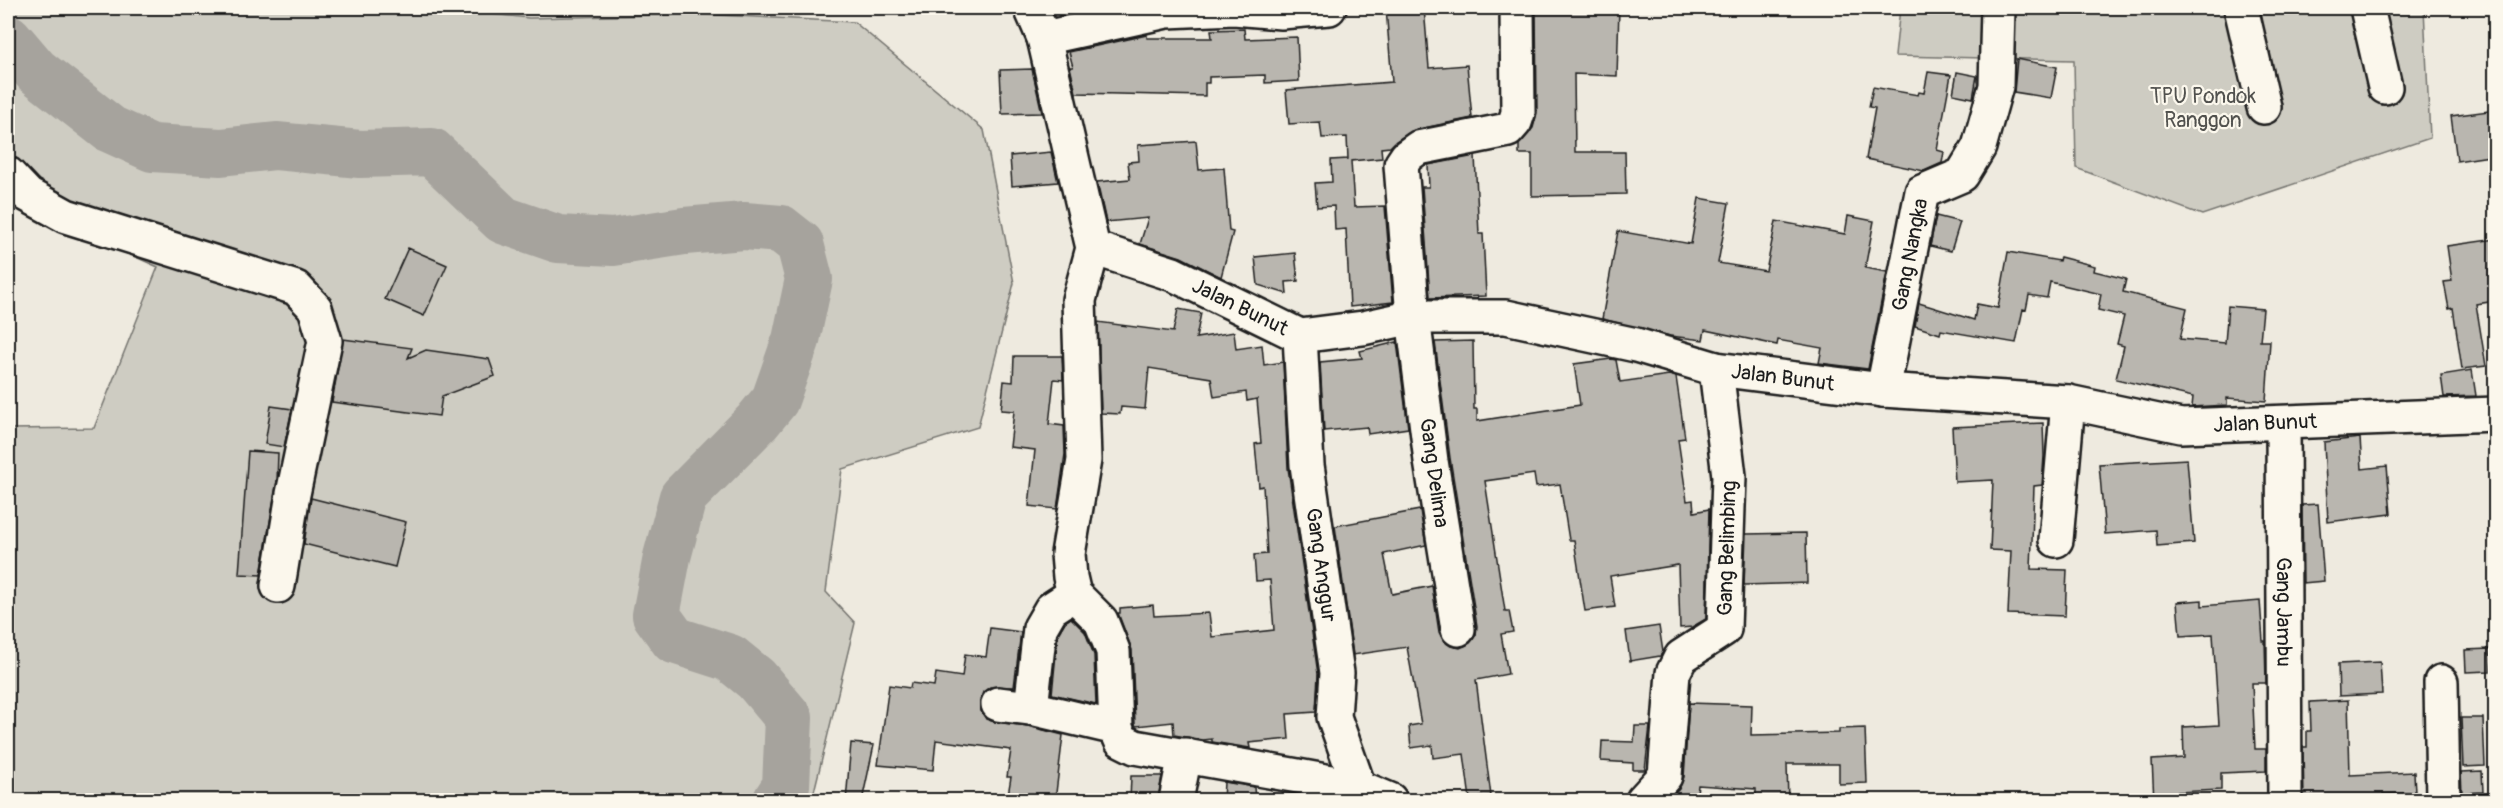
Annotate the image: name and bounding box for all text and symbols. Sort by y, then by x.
park label: TPU Pondok Ranggon [2150,83,2256,134]
street label: Gang Nangka [1885,196,1934,313]
street label: Jalan Bunut [1188,272,1293,342]
street label: Jalan Bunut [1730,358,1837,397]
street label: Jalan Bunut [2213,407,2318,438]
street label: Gang Delima [1413,417,1455,529]
street label: Gang Belimbing [1711,480,1742,616]
street label: Gang Anggur [1300,506,1343,624]
street label: Gang Jambu [2270,557,2298,667]

